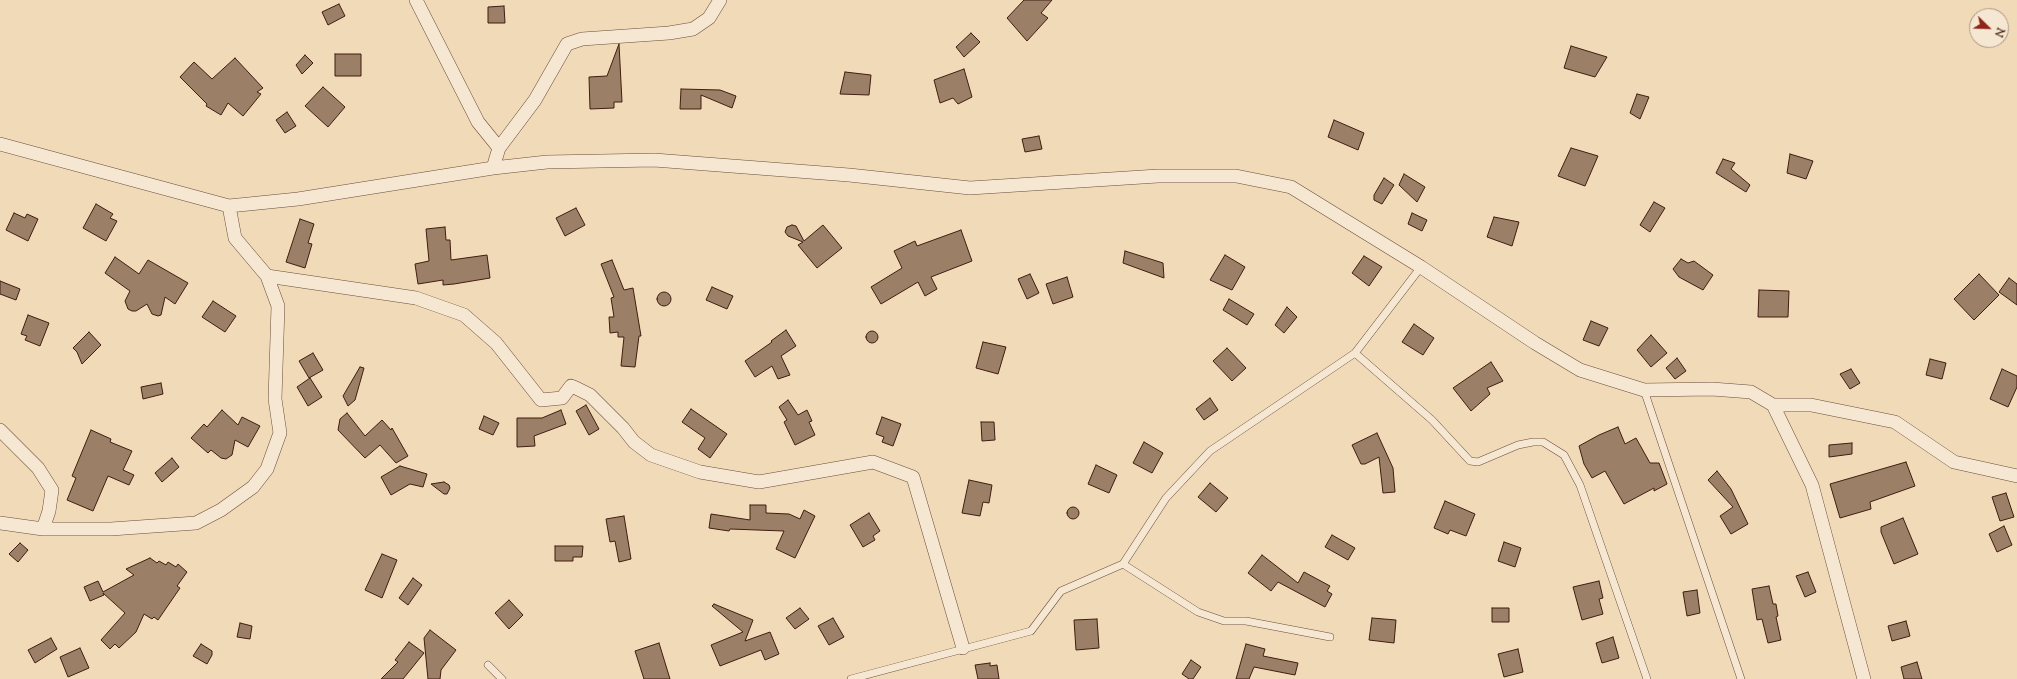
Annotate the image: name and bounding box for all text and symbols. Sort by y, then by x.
north arrow [1969,8,2009,48]
text: N [1990,25,2008,39]

